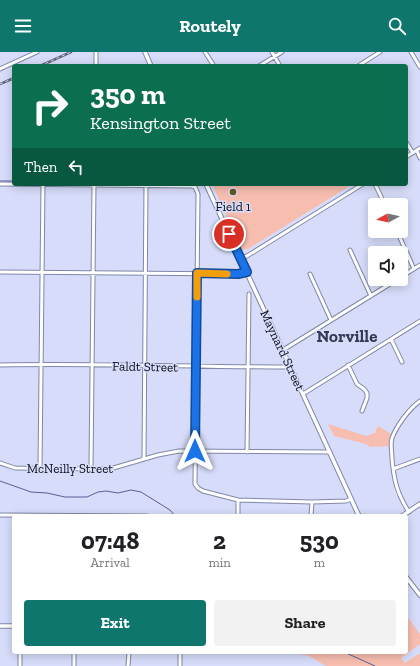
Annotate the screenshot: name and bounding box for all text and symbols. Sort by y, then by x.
icon: menu [12,15,34,37]
text: Routely [179,15,241,37]
icon: search [386,15,408,37]
text: 350 m [90,78,165,111]
icon: right [24,80,76,132]
text: Kensington Street [90,112,231,134]
icon: left [65,156,87,178]
text: Then [24,158,57,176]
marker: Field 1 [228,187,238,197]
north arrow [368,198,408,238]
map controls [368,198,408,286]
place label: Field 1 [215,199,251,214]
pin [212,217,246,251]
icon: arrive [218,223,240,245]
button: sound [368,246,408,286]
street label: Maynard Street [257,307,308,393]
district label: Norville [317,326,377,346]
street label: Faldt Street [112,358,178,375]
position arrow [174,430,216,472]
street label: McNeilly Street [27,461,113,476]
text: 07:48 [81,526,139,555]
text: 2 [213,526,226,555]
text: 530 [300,526,339,555]
text: Arrival [91,555,130,570]
text: min [208,555,231,570]
text: m [314,555,325,570]
button: Exit [24,600,206,646]
button: Share [214,600,396,646]

